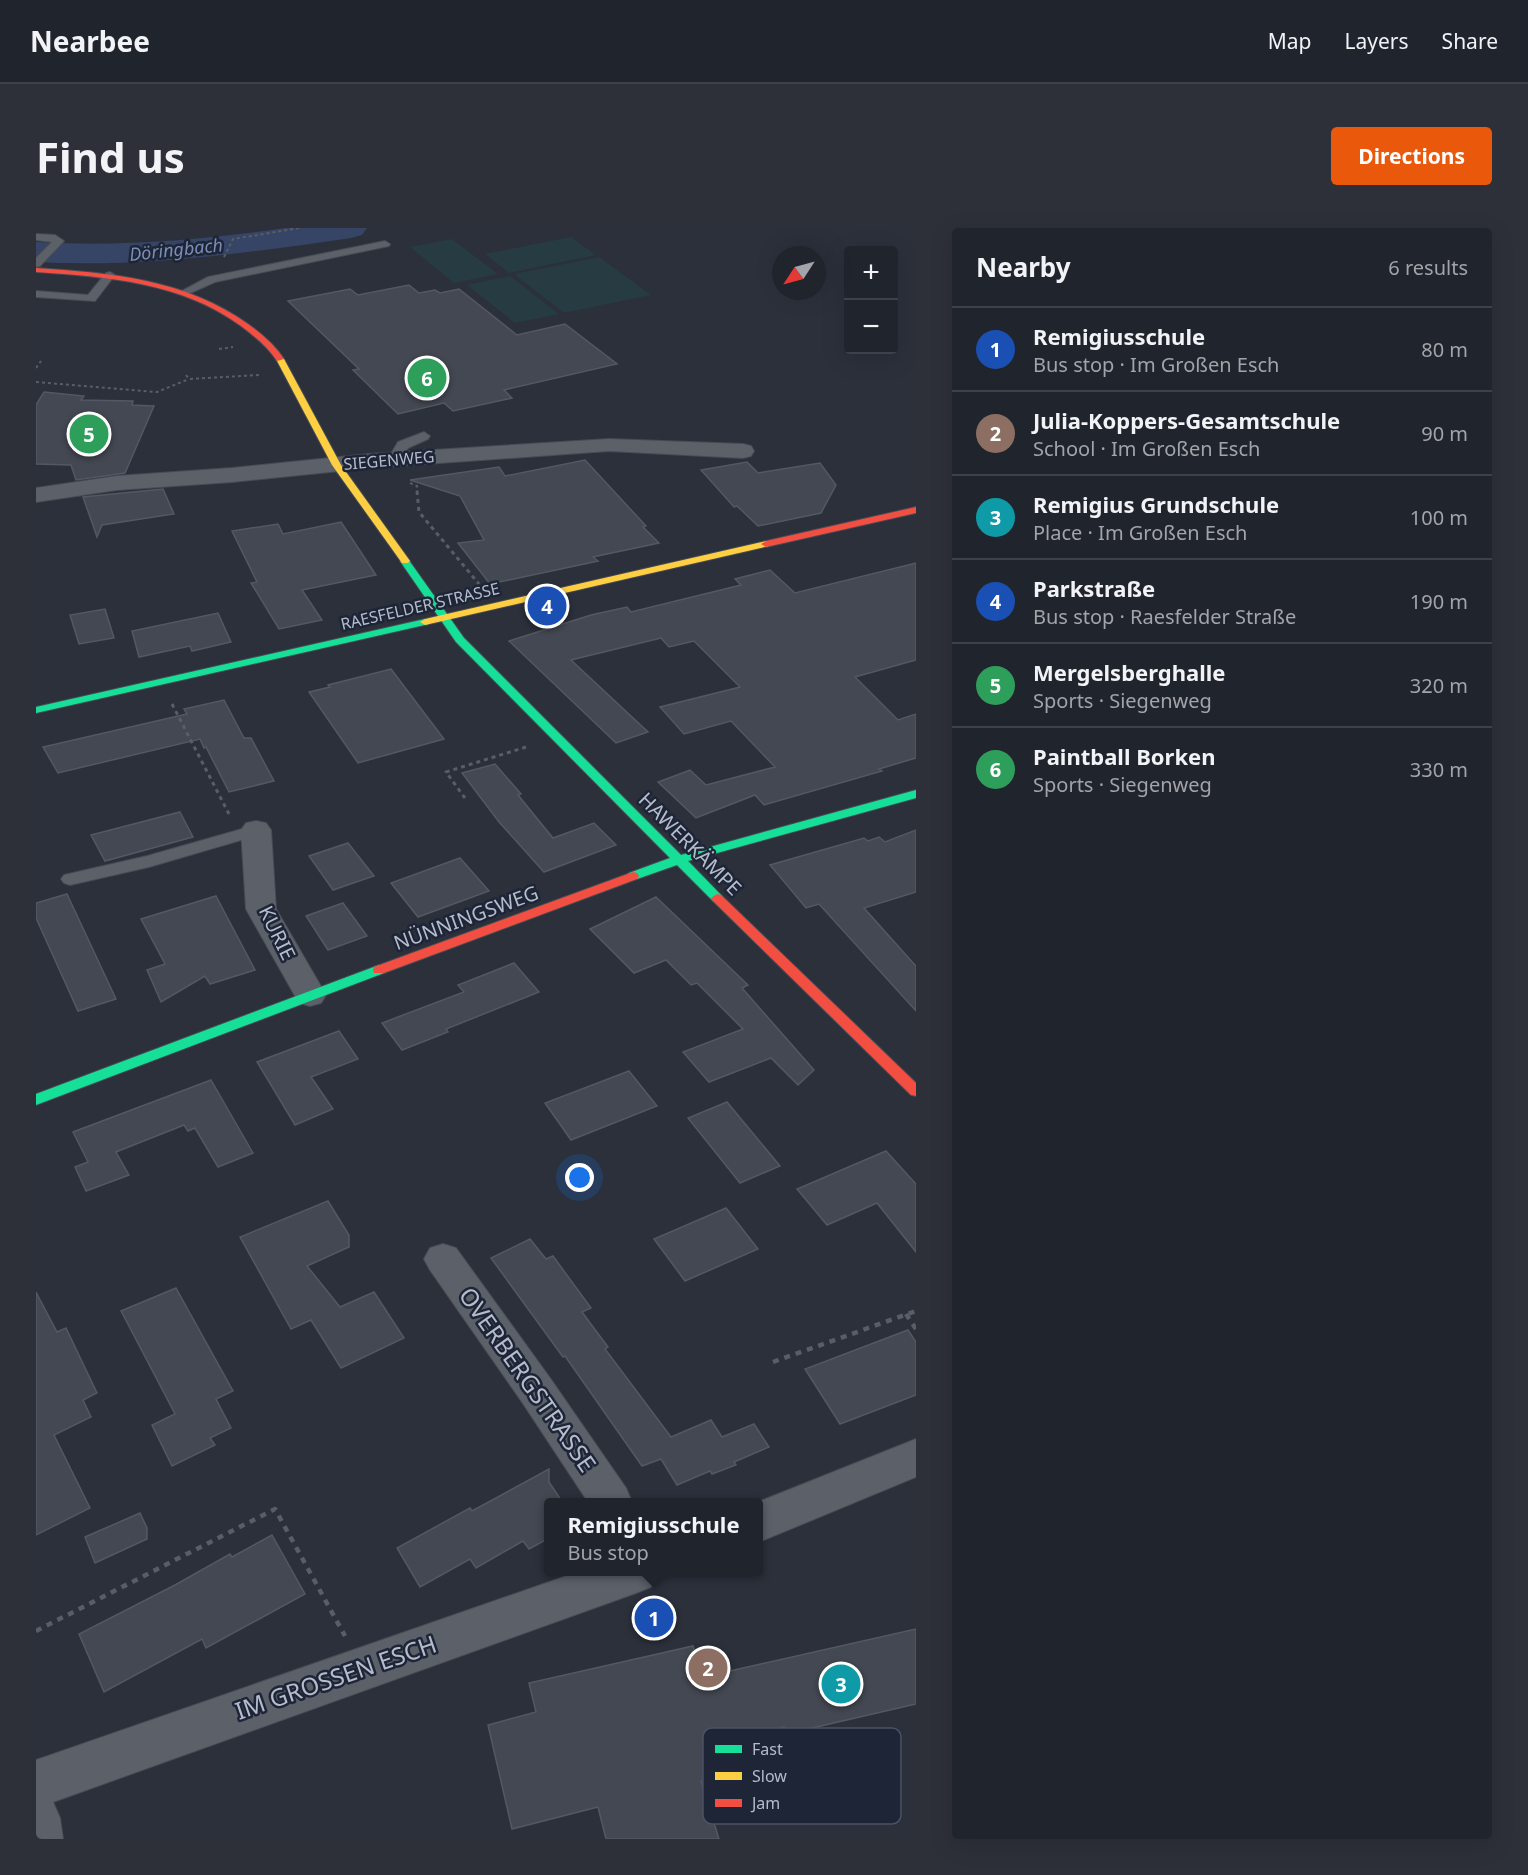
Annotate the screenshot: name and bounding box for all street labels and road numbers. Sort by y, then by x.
street label: SIEGENWEG [343,445,435,475]
street label: RAESFELDER STRASSE [338,577,502,635]
street label: HAWERKÄMPE [633,786,748,901]
street label: NÜNNINGSWEG [390,879,542,956]
street label: KURIE [253,901,302,964]
street label: OVERBERGSTRASSE [452,1280,605,1478]
street label: IM GROSSEN ESCH [230,1627,441,1727]

